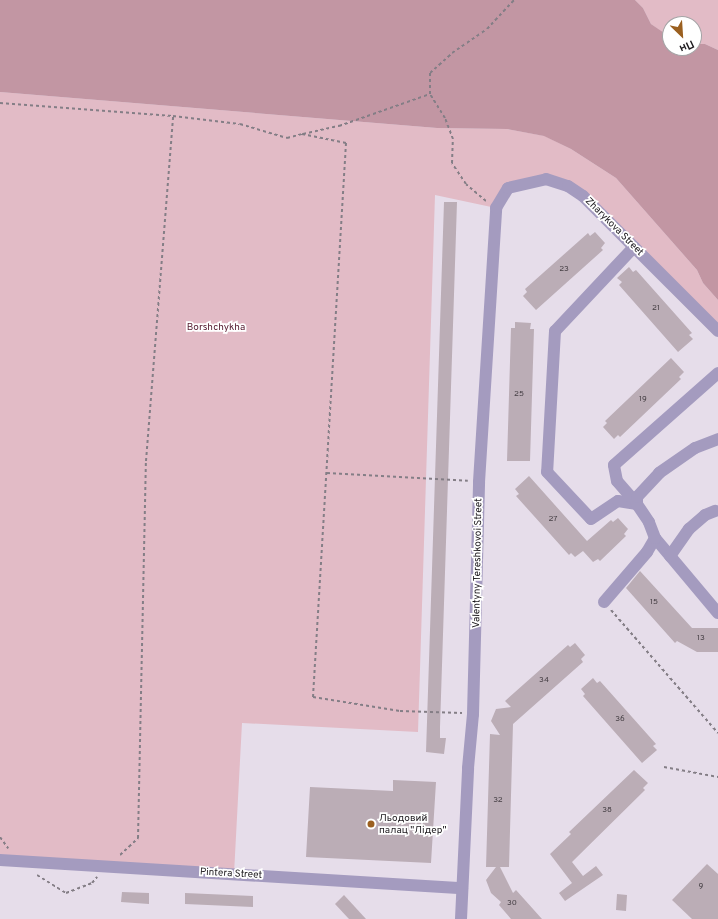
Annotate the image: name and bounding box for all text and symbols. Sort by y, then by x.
north arrow [662,16,702,56]
text: Пн [677,36,696,55]
street label: Zharykova Street [582,195,646,259]
house number: 23 [559,265,569,275]
house number: 21 [652,304,660,314]
park label: Borshchykha [187,322,245,334]
house number: 25 [514,390,524,400]
house number: 19 [639,395,647,405]
street label: Valentyny Tereshkovoi Street [471,498,485,628]
house number: 27 [549,515,557,525]
house number: 15 [650,598,658,608]
house number: 13 [697,634,705,644]
house number: 34 [539,676,549,686]
house number: 36 [615,715,625,725]
house number: 32 [493,796,503,806]
house number: 38 [602,806,612,816]
place label: Льодовий палац "Лідер" [379,812,446,836]
marker: Льодовий палац "Лідер" [366,819,376,829]
street label: Pintera Street [200,866,262,882]
house number: 9 [699,882,703,892]
house number: 30 [507,899,517,909]

